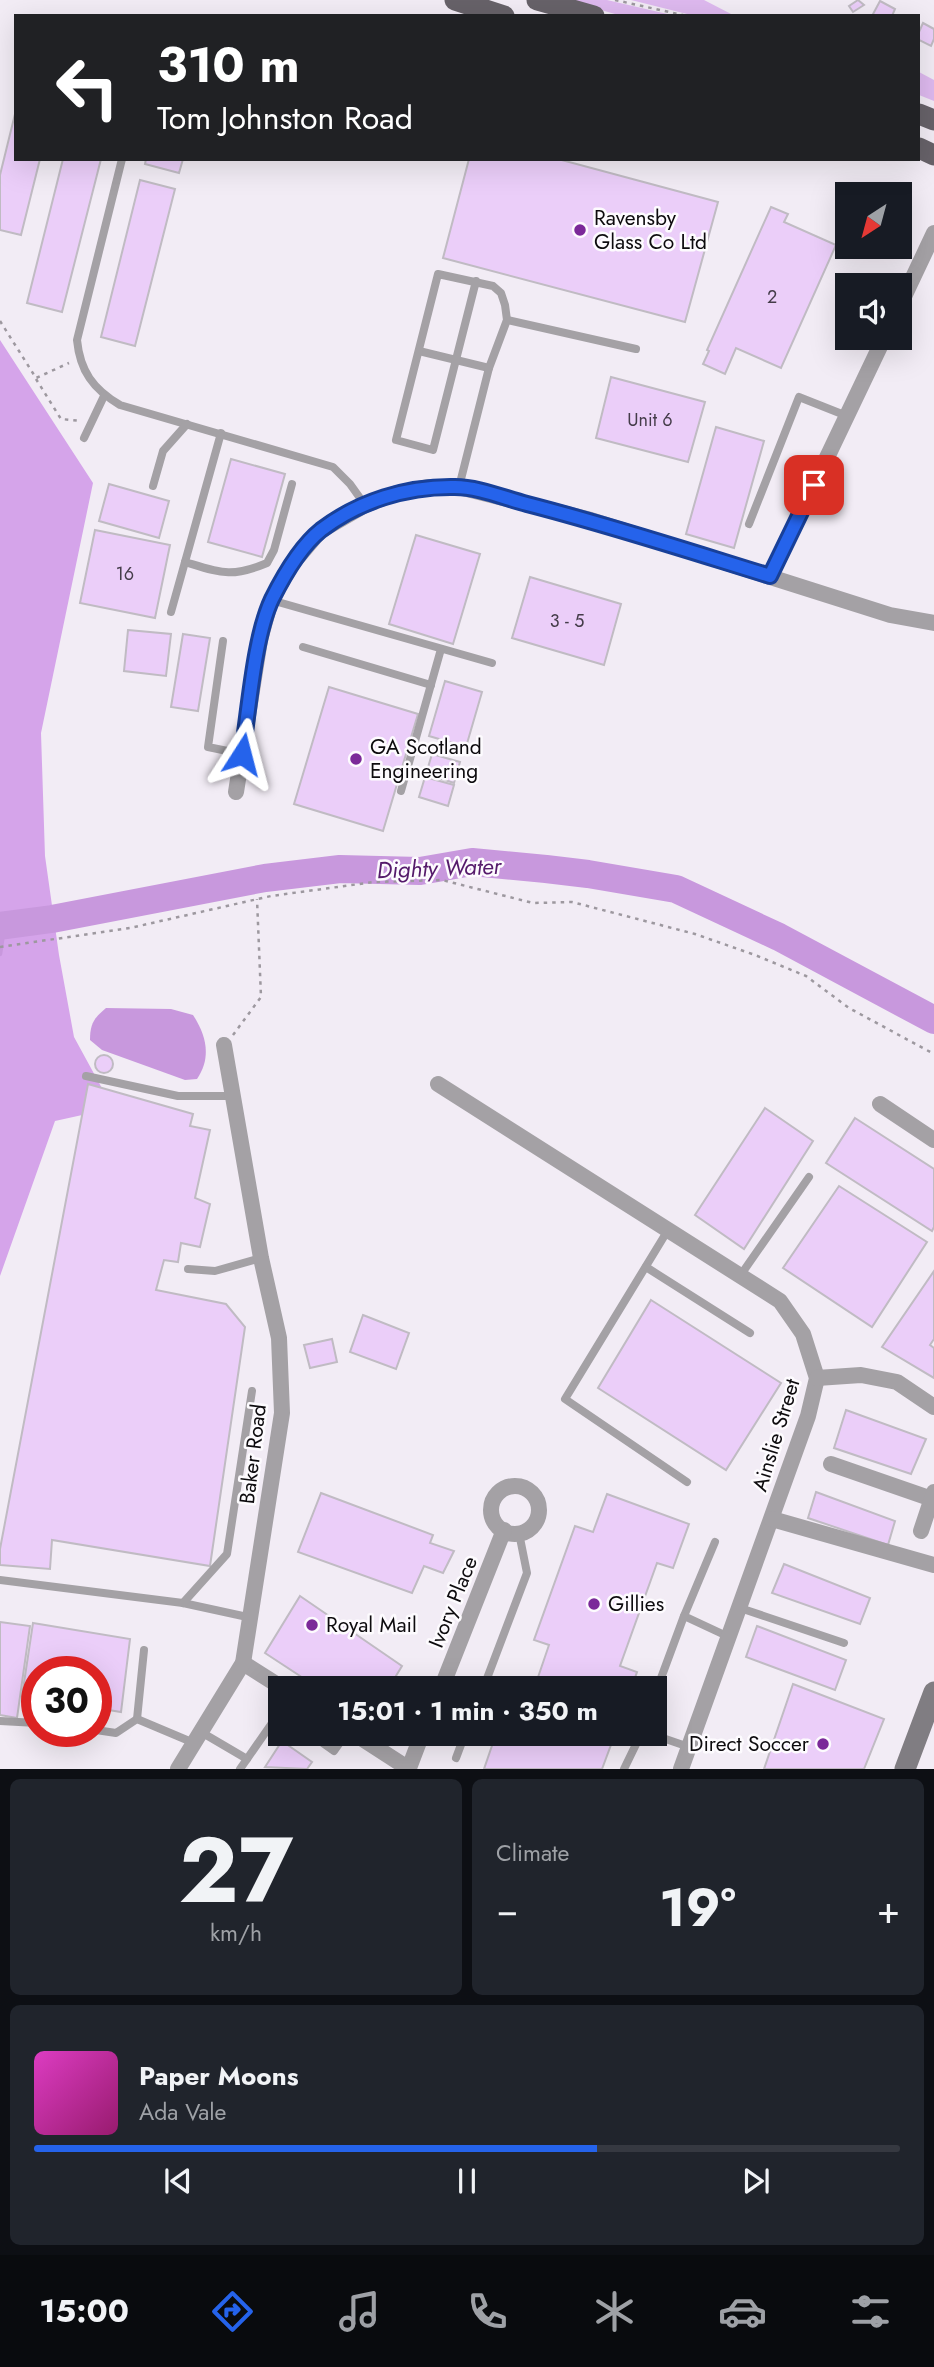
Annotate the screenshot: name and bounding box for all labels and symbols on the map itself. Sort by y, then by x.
north arrow [835,182,912,259]
place label: Ravensby Glass Co Ltd [594,203,707,257]
marker: Ravensby Glass Co Ltd [572,222,588,238]
house number: 2 [767,284,777,310]
house number: Unit 6 [627,407,673,433]
pin [784,455,844,515]
house number: 16 [116,561,134,587]
house number: 3 - 5 [550,608,584,634]
position arrow [205,717,279,791]
place label: GA Scotland Engineering [370,732,482,786]
marker: GA Scotland Engineering [348,751,364,767]
water label: Dighty Water [376,849,503,887]
street label: Ainslie Street [745,1375,807,1495]
street label: Baker Road [232,1402,274,1506]
street label: Ivory Place [421,1552,485,1652]
place label: Gillies [608,1589,664,1619]
marker: Gillies [586,1596,602,1612]
place label: Royal Mail [326,1610,417,1640]
marker: Royal Mail [304,1617,320,1633]
speed limit sign: 30 [21,1656,112,1747]
place label: Direct Soccer [689,1729,810,1759]
marker: Direct Soccer [815,1736,831,1752]

